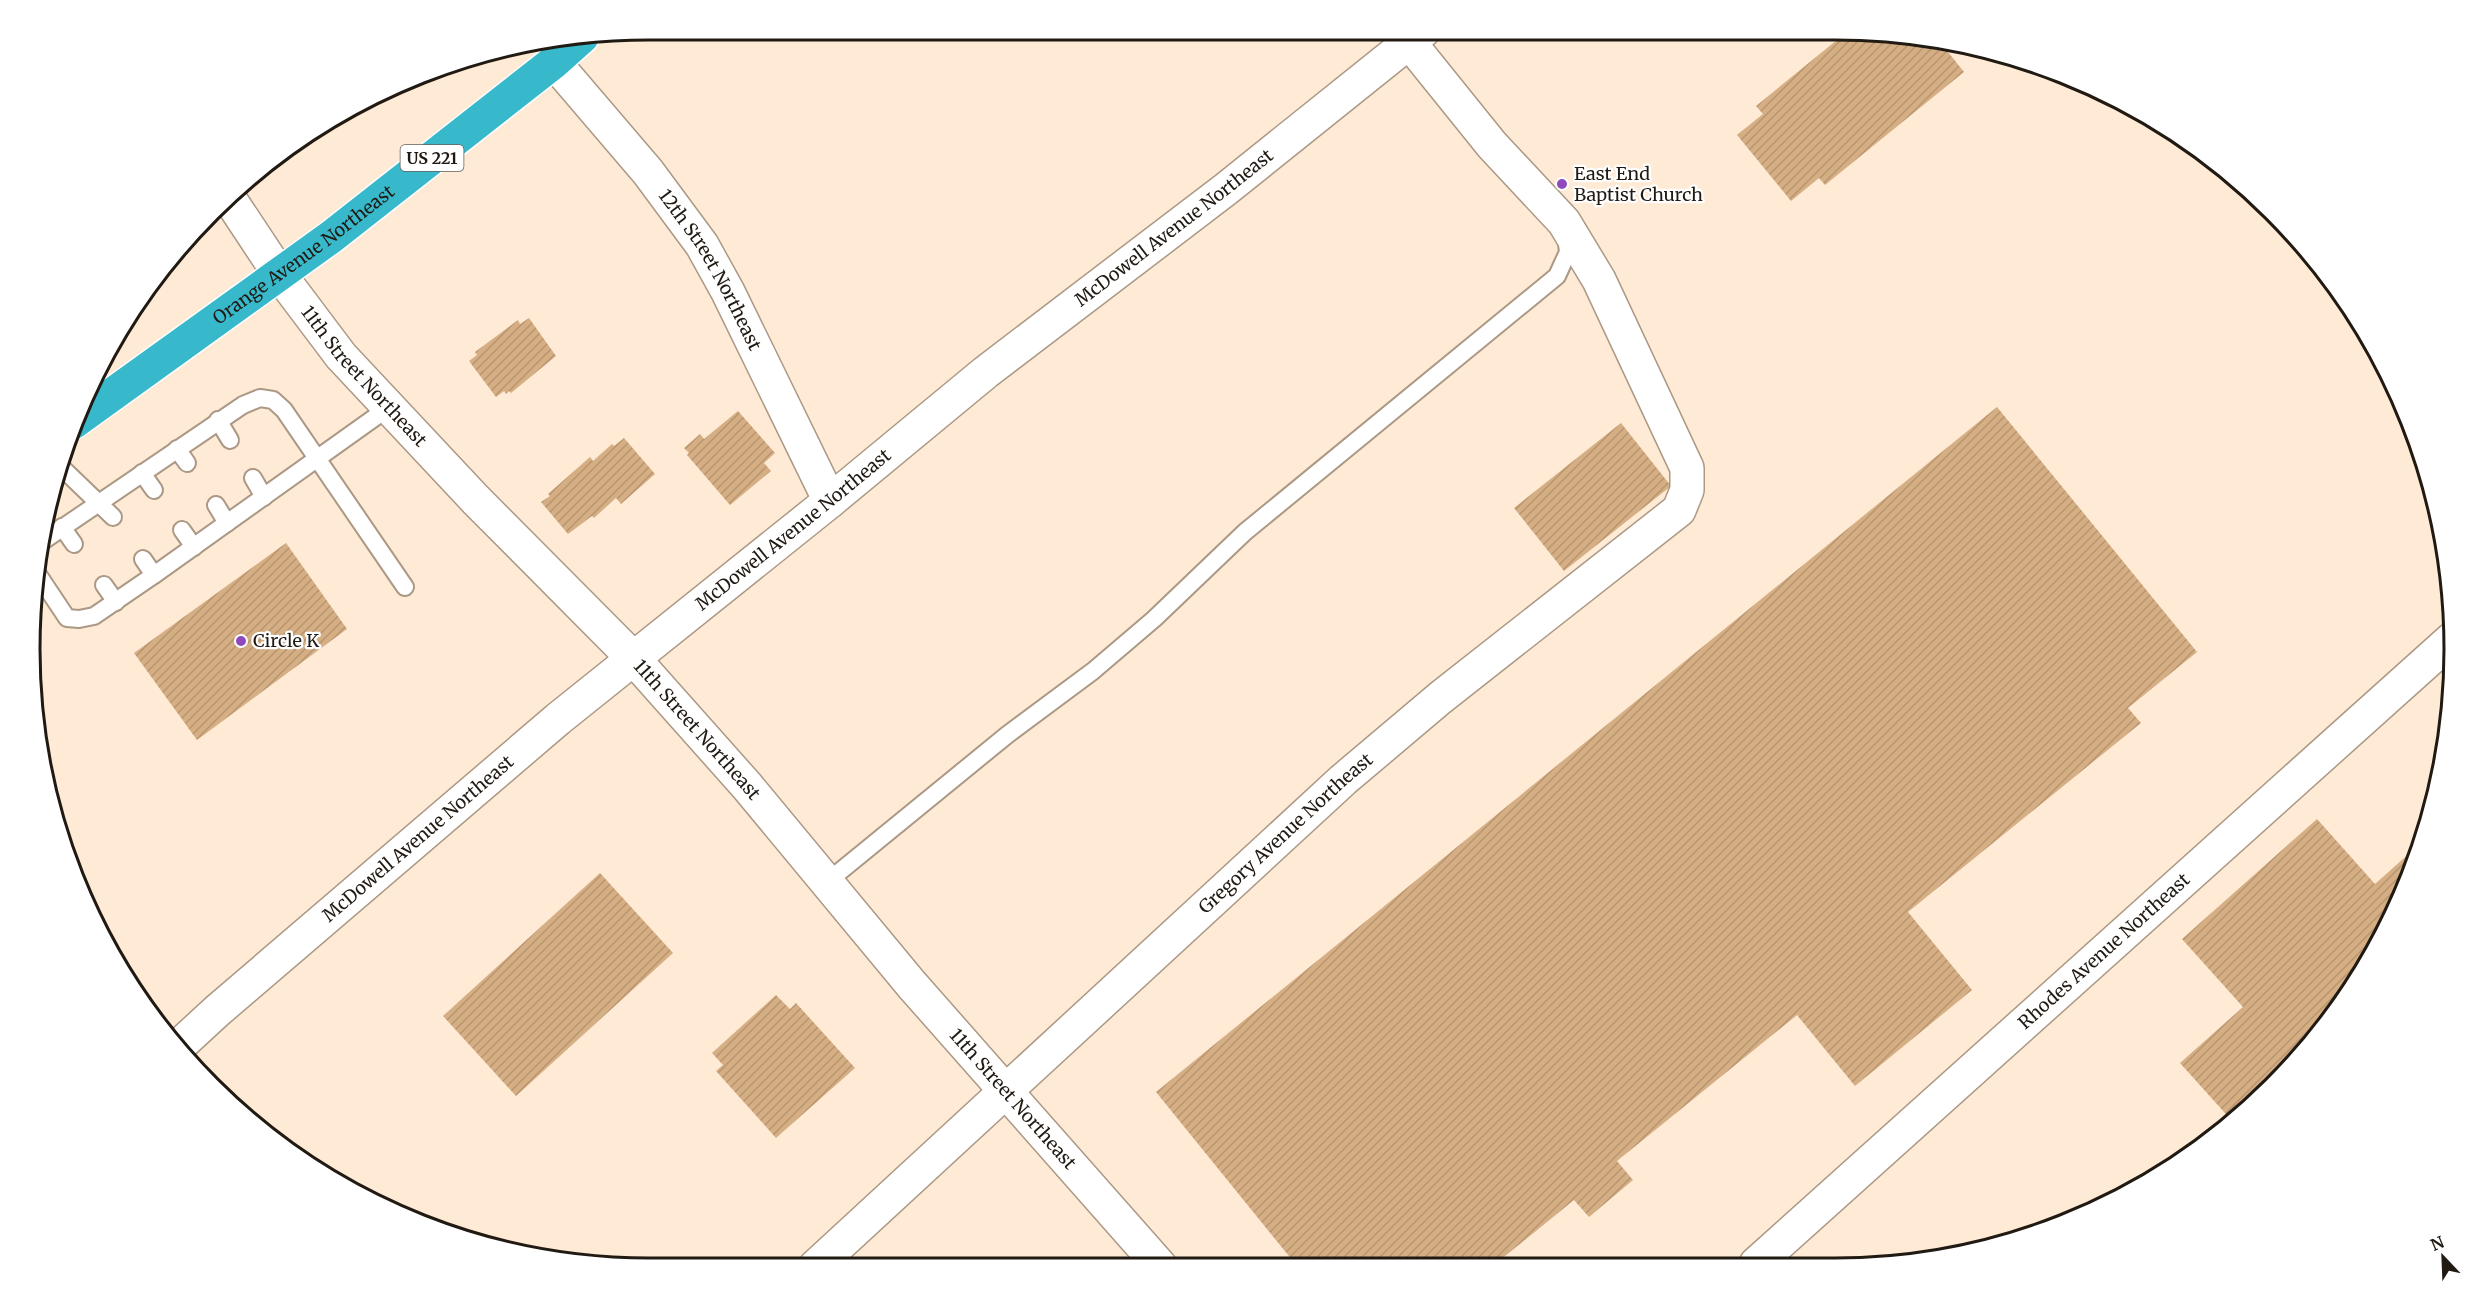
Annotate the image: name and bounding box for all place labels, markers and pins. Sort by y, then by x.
place label: East End Baptist Church [1574,162,1703,206]
marker: East End Baptist Church [1555,177,1569,191]
place label: Circle K [253,629,319,652]
marker: Circle K [234,634,248,648]

